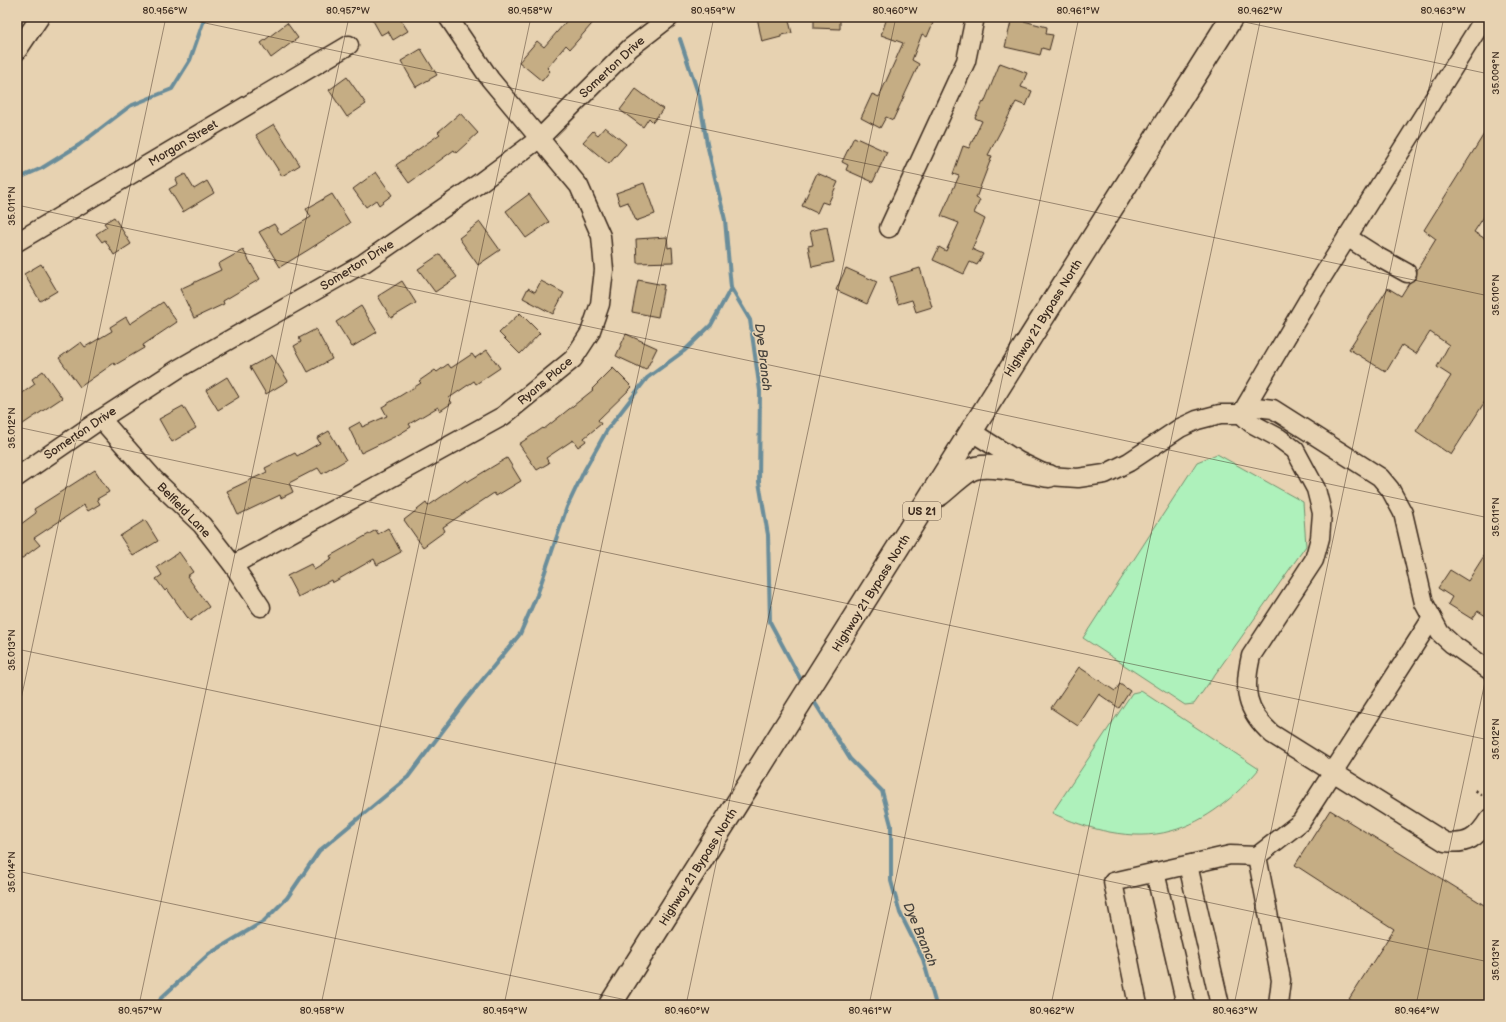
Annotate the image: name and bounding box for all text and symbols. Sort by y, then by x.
text: 80.956°W [143,5,187,17]
text: 80.957°W [326,5,370,17]
text: 80.958°W [508,5,552,17]
text: 80.959°W [691,5,735,17]
text: 80.960°W [872,5,918,17]
text: 80.961°W [1056,5,1100,17]
text: 80.962°W [1238,5,1282,17]
text: 80.963°W [1420,5,1466,17]
street label: Somerton Drive [577,33,648,101]
text: 35.009°N [1490,51,1502,95]
street label: Morgan Street [146,117,221,170]
text: 35.011°N [6,186,18,226]
street label: Somerton Drive [318,237,397,294]
street label: Highway 21 Bypass North [1001,256,1086,380]
text: 35.010°N [1490,274,1502,316]
water label: Dye Branch [751,323,775,392]
street label: Ryans Place [515,354,576,409]
street label: Somerton Drive [41,404,119,463]
text: 35.012°N [6,407,18,449]
street label: Belfield Lane [154,480,214,541]
text: 35.011°N [1490,497,1502,537]
road number: US 21 [903,502,941,520]
street label: Highway 21 Bypass North [829,531,914,655]
text: 35.013°N [6,629,18,671]
text: 35.012°N [1490,718,1502,760]
street label: Highway 21 Bypass North [656,805,741,929]
text: 35.014°N [6,851,18,893]
water label: Dye Branch [899,900,941,969]
text: 35.013°N [1490,939,1502,981]
text: 80.957°W [118,1005,162,1017]
text: 80.958°W [300,1005,344,1017]
text: 80.959°W [483,1005,527,1017]
text: 80.960°W [664,1005,710,1017]
text: 80.961°W [848,1005,892,1017]
text: 80.962°W [1030,1005,1074,1017]
text: 80.963°W [1212,1005,1258,1017]
text: 80.964°W [1395,1005,1439,1017]

